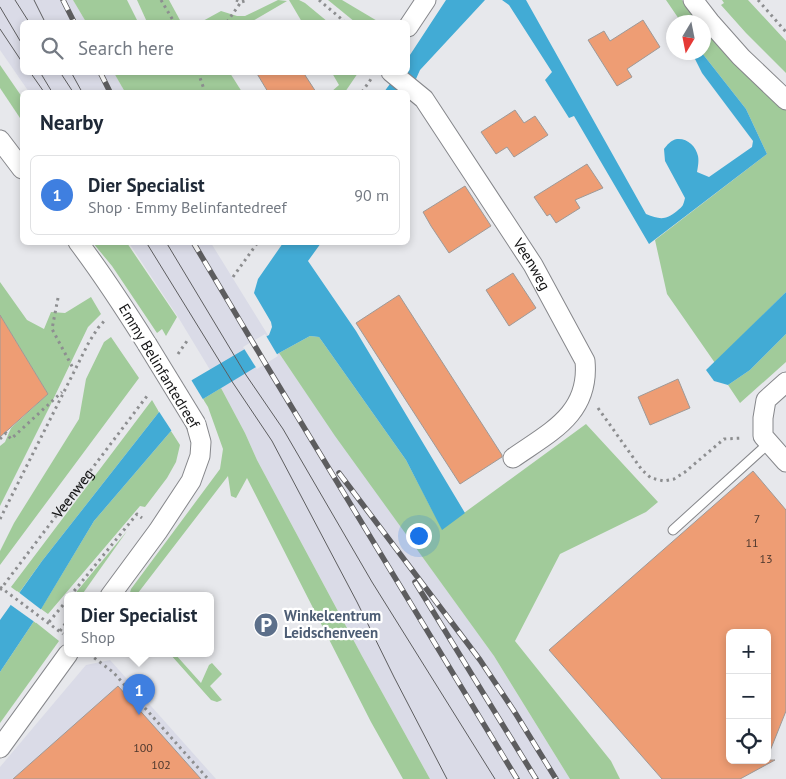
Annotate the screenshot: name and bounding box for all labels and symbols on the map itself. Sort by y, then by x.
north arrow [666,15,711,60]
street label: Veenweg [509,234,555,293]
street label: Emmy Belinfantedreef [115,300,205,432]
street label: Veenweg [47,465,98,523]
house number: 7 [754,511,760,526]
your location [406,523,432,549]
house number: 11 [745,535,759,550]
house number: 13 [759,551,773,566]
place label: Winkelcentrum Leidschenveen [284,606,381,642]
parking icon: Winkelcentrum Leidschenveen [253,612,279,638]
pin: 1 [123,674,155,715]
house number: 100 [133,740,153,755]
house number: 102 [151,757,171,772]

